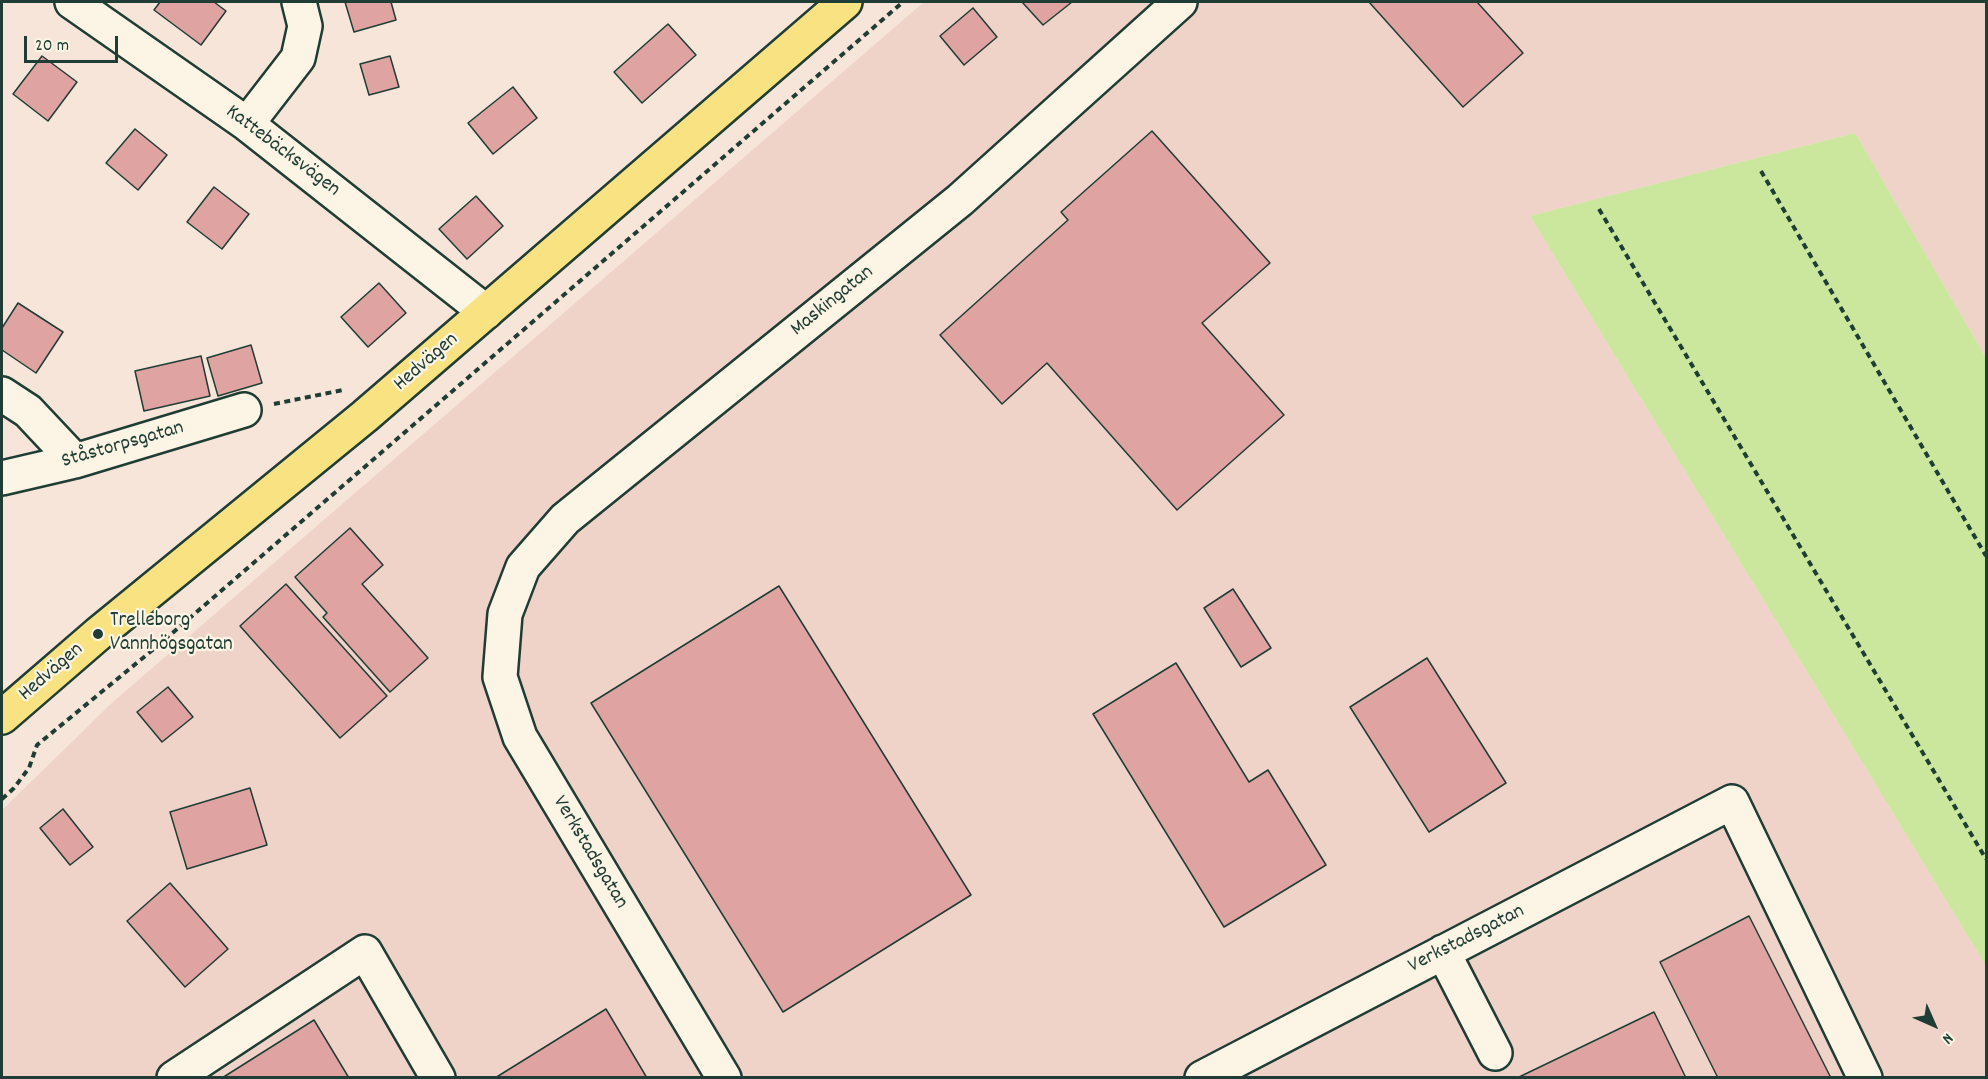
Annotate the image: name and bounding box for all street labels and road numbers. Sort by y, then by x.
street label: Kattebäcksvägen [220,101,344,203]
street label: Maskingatan [786,261,880,343]
street label: Hedvägen [390,328,464,398]
street label: Ståstorpsgatan [59,417,187,475]
street label: Hedvägen [15,638,89,708]
street label: Verkstadsgatan [545,792,633,914]
street label: Verkstadsgatan [1405,900,1529,980]

